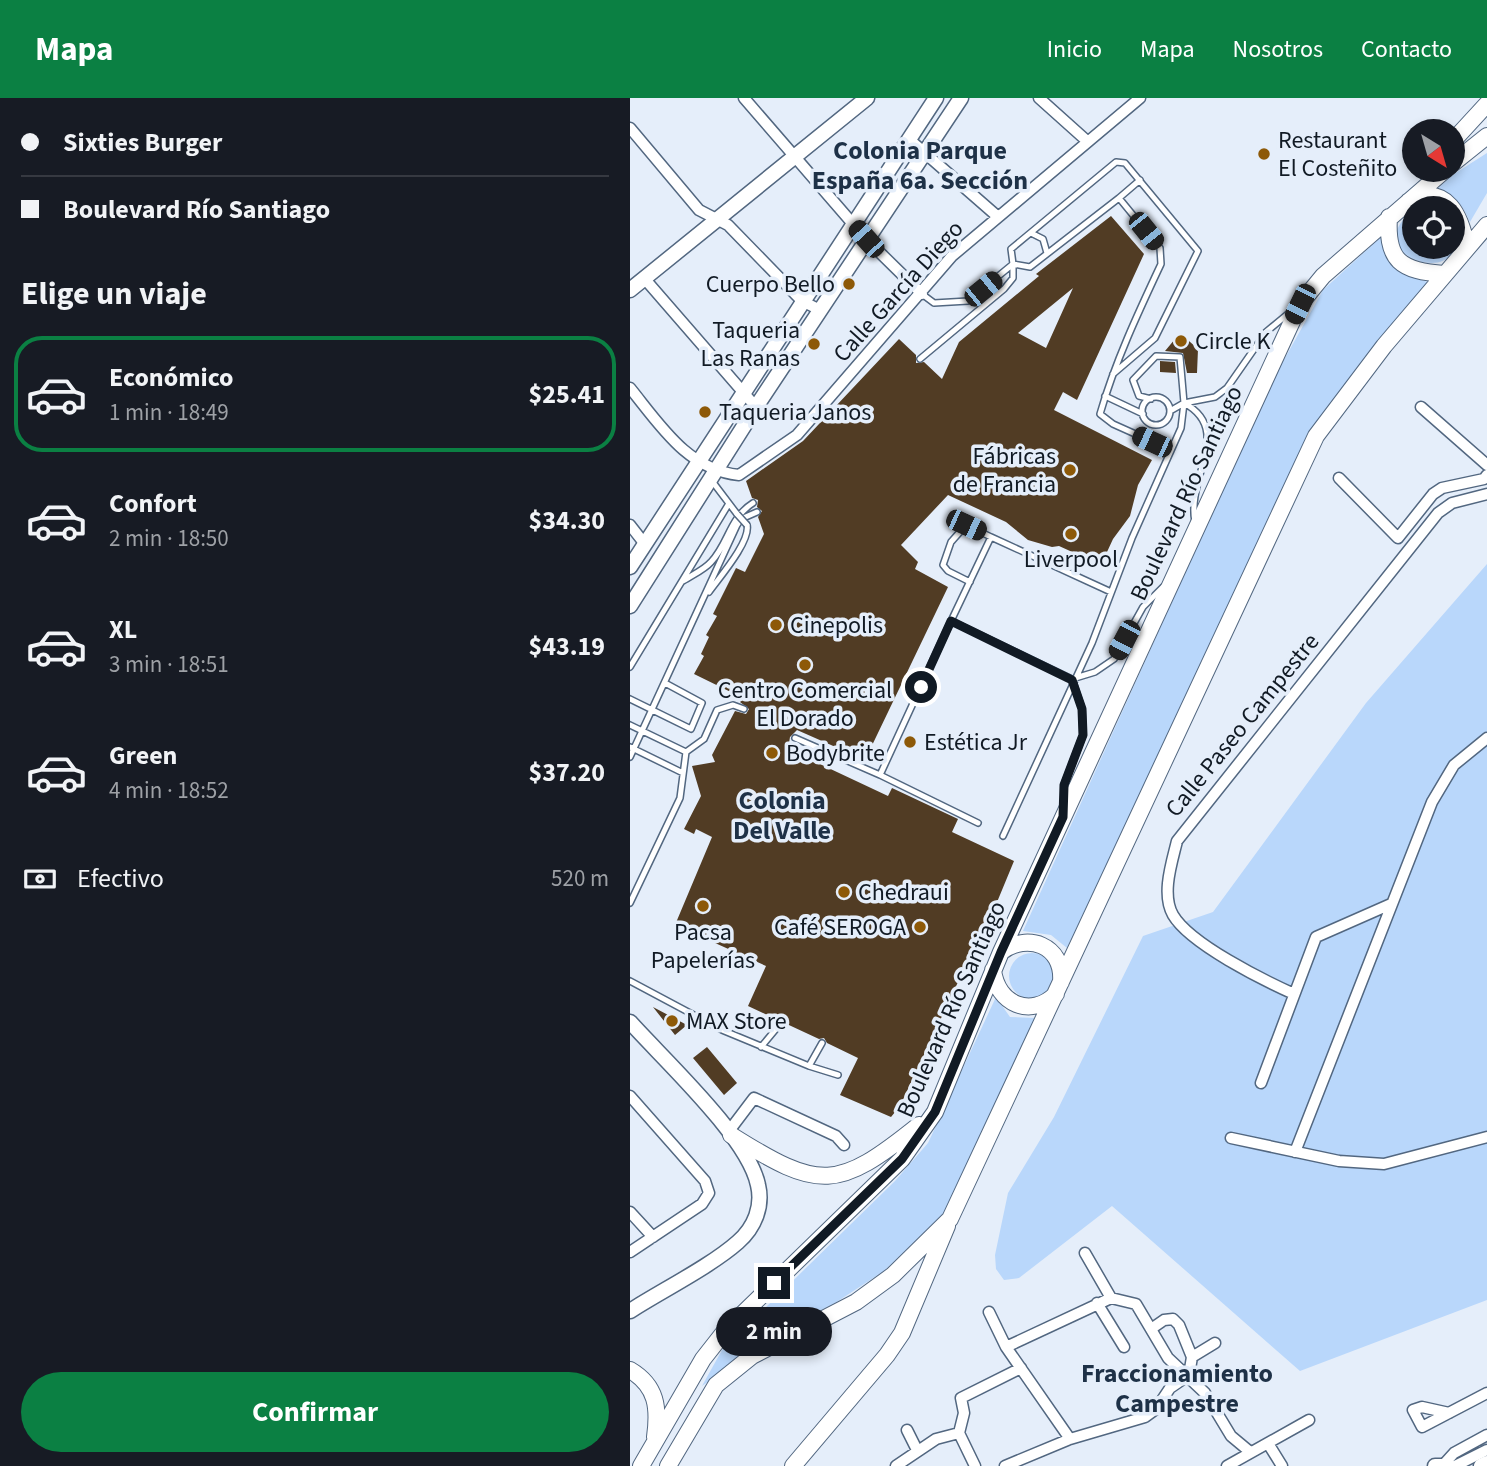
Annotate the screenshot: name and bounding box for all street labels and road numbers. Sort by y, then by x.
street label: Calle García Diego [825,213,972,370]
street label: Boulevard Río Santiago [1121,380,1252,606]
street label: Calle Paseo Campestre [1157,626,1328,825]
street label: Boulevard Río Santiago [888,895,1015,1123]

